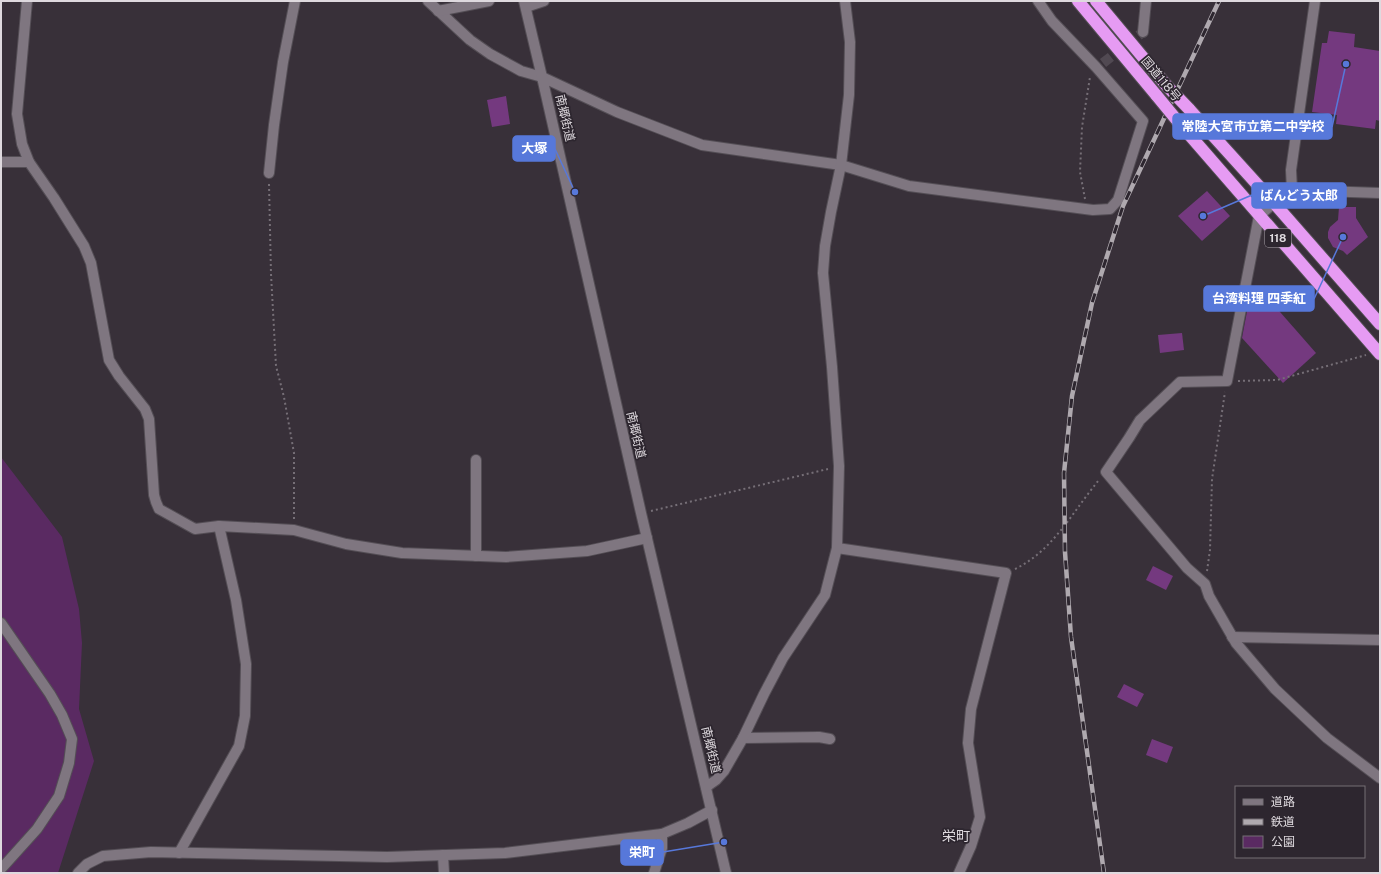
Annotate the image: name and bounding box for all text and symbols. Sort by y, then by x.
street label: 国道118号 [1138,54,1184,104]
street label: 南郷街道 [553,93,577,143]
callout: 常陸大宮市立第二中学校 [1173,114,1332,139]
text: 常陸大宮市立第二中学校 [1181,119,1325,134]
callout: 大塚 [513,136,555,161]
text: 大塚 [521,141,547,156]
callout: ばんどう太郎 [1252,183,1346,208]
text: ばんどう太郎 [1260,188,1338,203]
road number: 118 [1265,229,1291,247]
callout: 台湾料理 四季紅 [1204,286,1314,311]
text: 台湾料理 四季紅 [1212,291,1306,306]
street label: 南郷街道 [624,410,648,460]
street label: 南郷街道 [699,725,723,775]
legend [1235,786,1365,858]
text: 道路 [1271,795,1295,809]
text: 鉄道 [1271,815,1295,829]
district label: 栄町 [942,828,970,844]
text: 公園 [1271,835,1295,849]
callout: 栄町 [621,840,663,865]
text: 栄町 [629,845,655,860]

